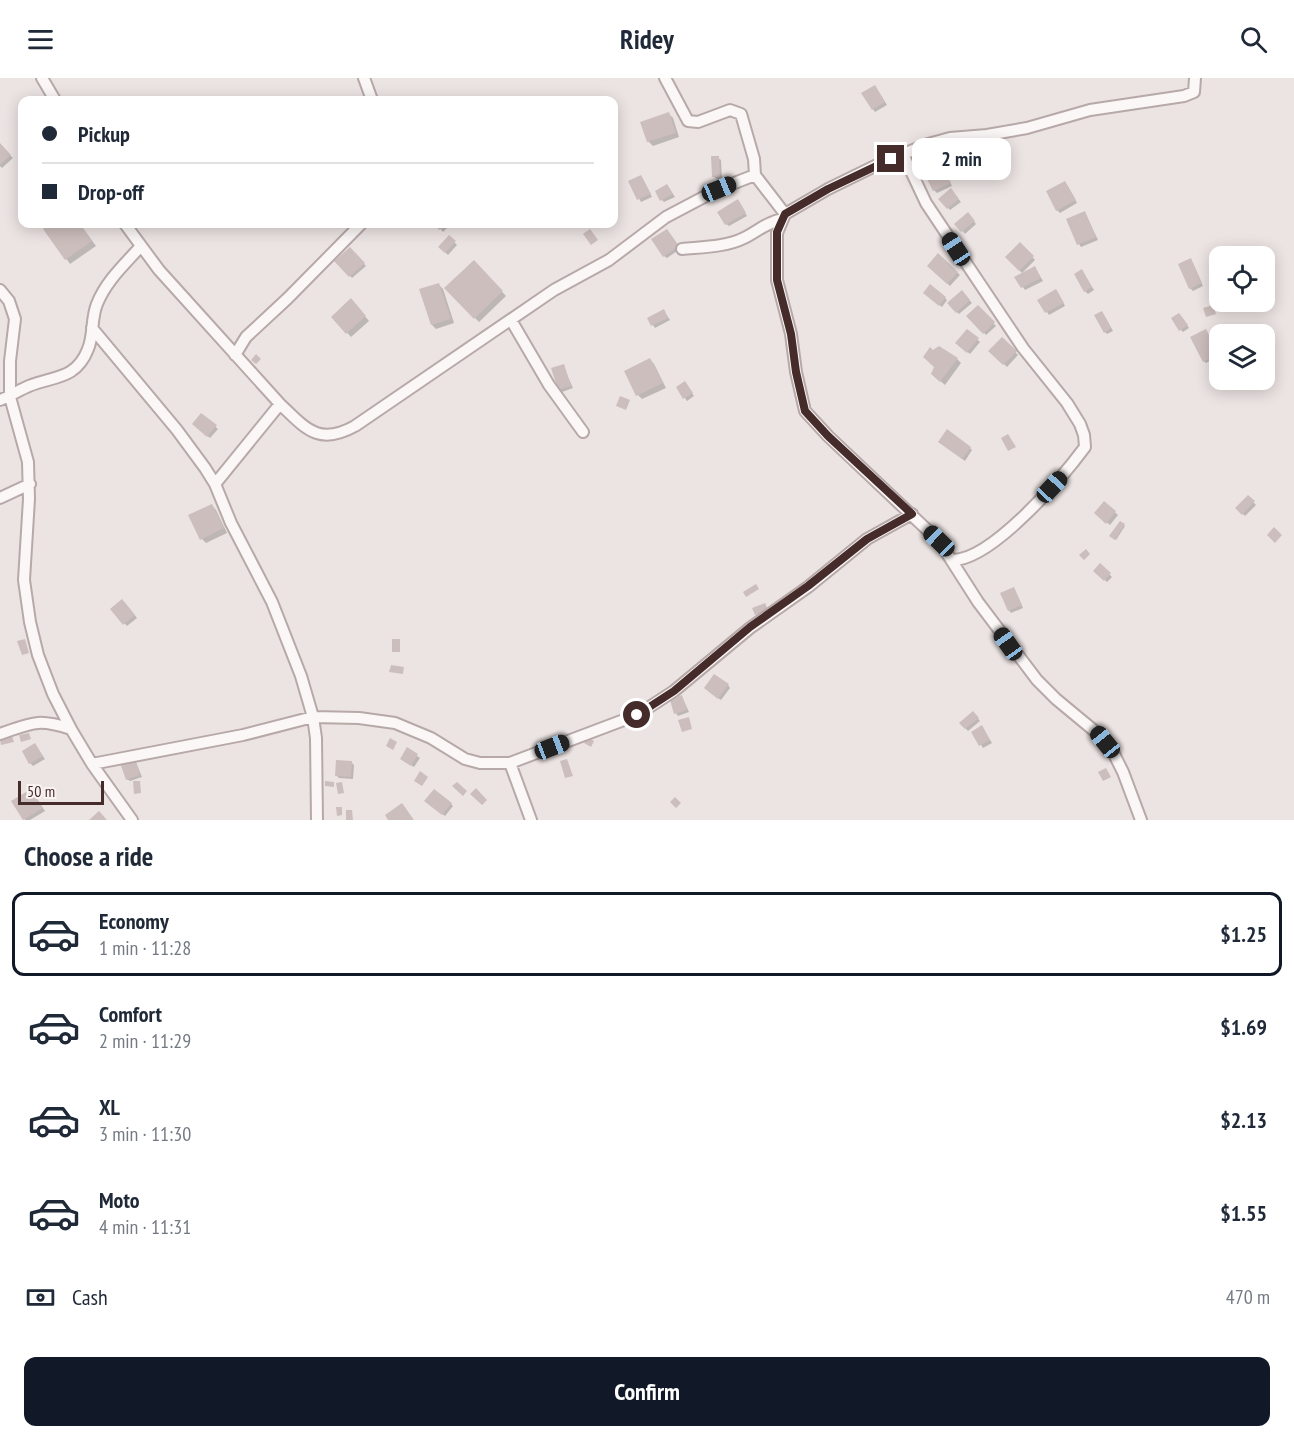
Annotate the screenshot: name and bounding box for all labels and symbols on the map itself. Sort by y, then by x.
callout: 2 min [912,138,1011,180]
route end [877,145,904,172]
car [699,174,739,204]
car [939,229,973,269]
car [1033,468,1071,506]
car [920,522,958,560]
car [990,624,1026,664]
route start [623,701,650,728]
car [1087,722,1123,762]
car [532,732,572,762]
scale bar [18,778,104,806]

